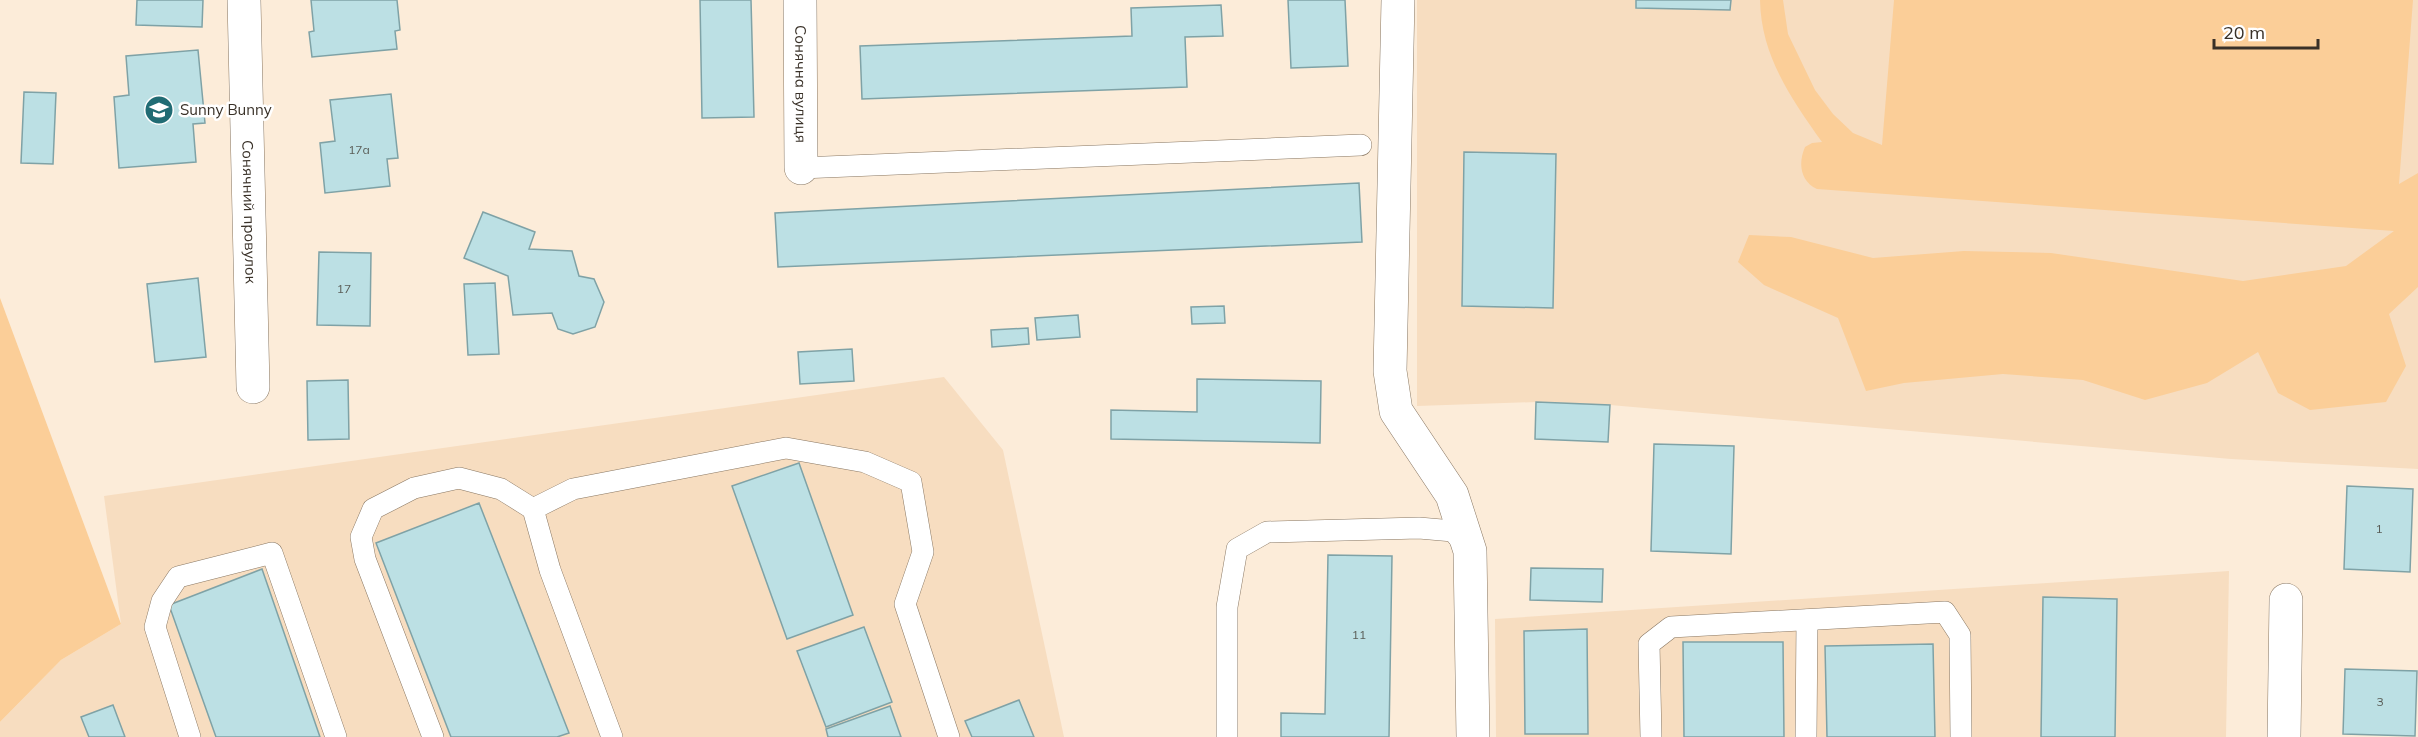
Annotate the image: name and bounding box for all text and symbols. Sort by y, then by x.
scale bar [2214,12,2318,50]
text: 20 m [2223,21,2265,44]
street label: Сонячна вулиця [791,25,811,143]
school or university icon: Sunny Bunny [143,94,175,126]
place label: Sunny Bunny [180,100,272,119]
street label: Сонячний провулок [238,140,261,285]
house number: 17а [348,142,370,157]
house number: 17 [337,281,351,296]
house number: 1 [2375,521,2383,536]
house number: 11 [1352,627,1366,642]
house number: 3 [2376,694,2384,709]

